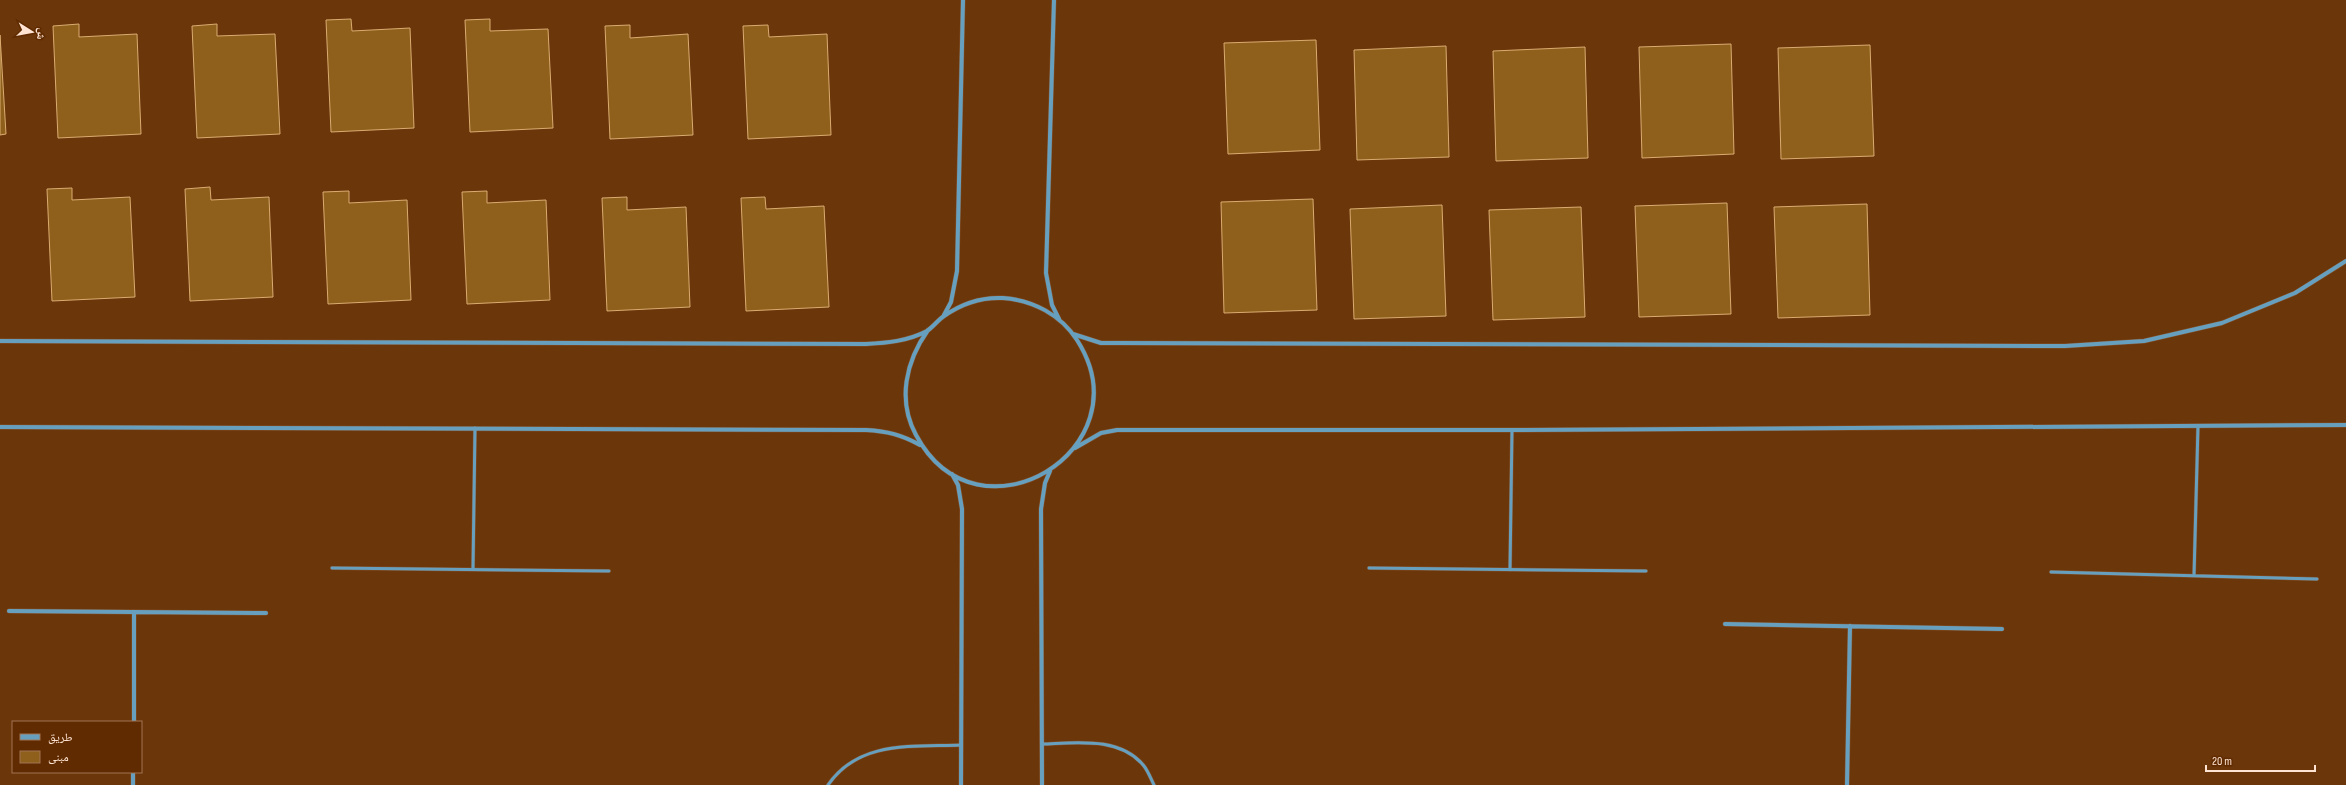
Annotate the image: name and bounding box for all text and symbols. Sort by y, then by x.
north arrow [12,12,52,52]
text: ش [33,27,49,41]
legend [12,721,142,773]
text: طريق [48,730,73,745]
scale bar [2206,747,2315,773]
text: مبنى [48,750,69,765]
text: 20 m [2212,754,2232,769]

